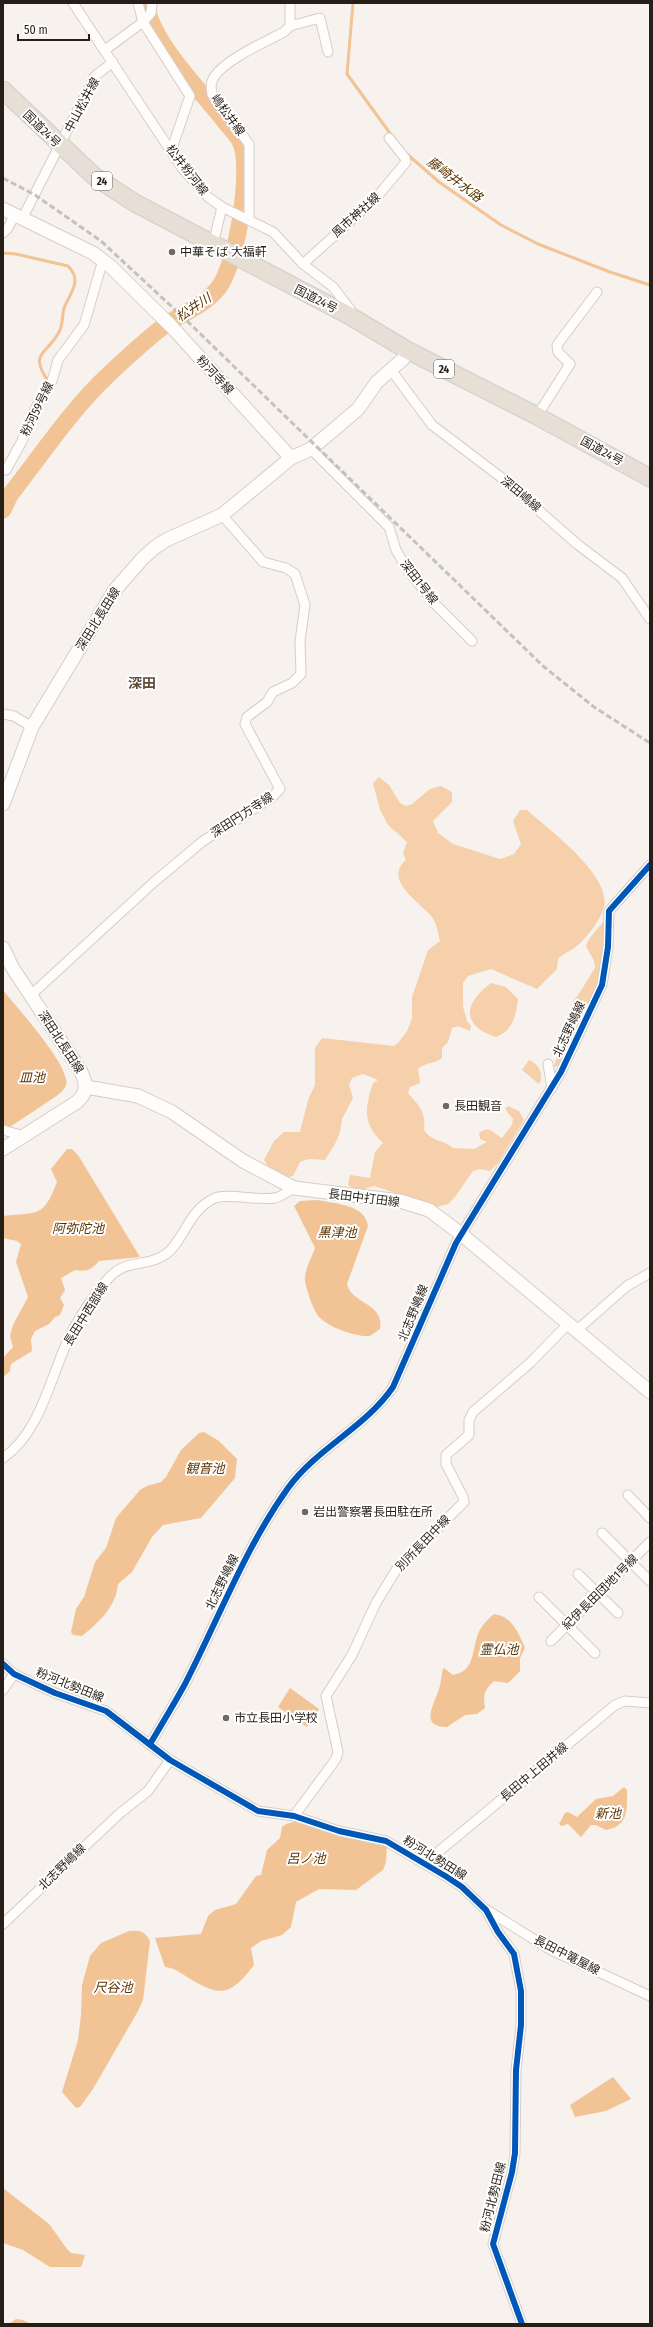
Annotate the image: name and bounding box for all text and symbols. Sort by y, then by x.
scale bar [18,16,89,42]
text: 50 m [24,23,48,37]
street label: 中山松井線 [62,75,102,135]
street label: 嶋松井線 [208,91,248,139]
street label: 国道24号 [20,108,64,150]
street label: 松井粉河線 [163,142,211,198]
water label: 藤崎井水路 [424,154,486,206]
road number: 24 [92,172,112,190]
street label: 風市神社線 [329,190,383,240]
place label: 中華そば 大福軒 [180,245,267,259]
marker: 中華そば 大福軒 [167,247,177,257]
street label: 国道24号 [292,282,340,316]
water label: 松井川 [173,289,215,325]
street label: 粉河寺線 [194,353,236,397]
road number: 24 [434,360,454,378]
street label: 粉河59号線 [18,379,56,439]
street label: 国道24号 [578,434,626,468]
street label: 深田嶋線 [498,473,544,515]
street label: 深田1号線 [397,557,441,607]
street label: 深田北長田線 [73,585,123,653]
district label: 深田 [128,675,156,692]
street label: 深田円方寺線 [208,790,276,840]
street label: 北志野嶋線 [550,999,588,1059]
street label: 深田北長田線 [36,1008,86,1076]
water label: 皿池 [19,1070,47,1085]
place label: 長田観音 [454,1099,502,1113]
marker: 長田観音 [441,1101,451,1111]
street label: 長田中打田線 [327,1187,401,1209]
water label: 阿弥陀池 [52,1221,106,1236]
water label: 黒津池 [317,1225,358,1240]
street label: 長田中西部線 [61,1280,111,1348]
street label: 北志野嶋線 [395,1283,431,1343]
water label: 観音池 [185,1461,226,1476]
place label: 岩出警察署長田駐在所 [313,1505,433,1519]
marker: 岩出警察署長田駐在所 [300,1507,310,1517]
street label: 別所長田中線 [393,1512,453,1574]
street label: 紀伊長田団地1号線 [559,1551,641,1633]
street label: 北志野嶋線 [203,1552,241,1612]
water label: 霊仏池 [479,1642,520,1657]
street label: 粉河北勢田線 [34,1665,106,1705]
place label: 市立長田小学校 [234,1711,318,1725]
marker: 市立長田小学校 [221,1713,231,1723]
street label: 長田中上田井線 [497,1740,571,1804]
water label: 新池 [595,1806,623,1821]
street label: 粉河北勢田線 [401,1833,469,1883]
street label: 北志野嶋線 [36,1841,88,1893]
water label: 呂ノ池 [286,1851,327,1866]
street label: 長田中篭屋線 [532,1932,602,1978]
water label: 尺谷池 [93,1980,134,1995]
street label: 粉河北勢田線 [477,2160,509,2234]

